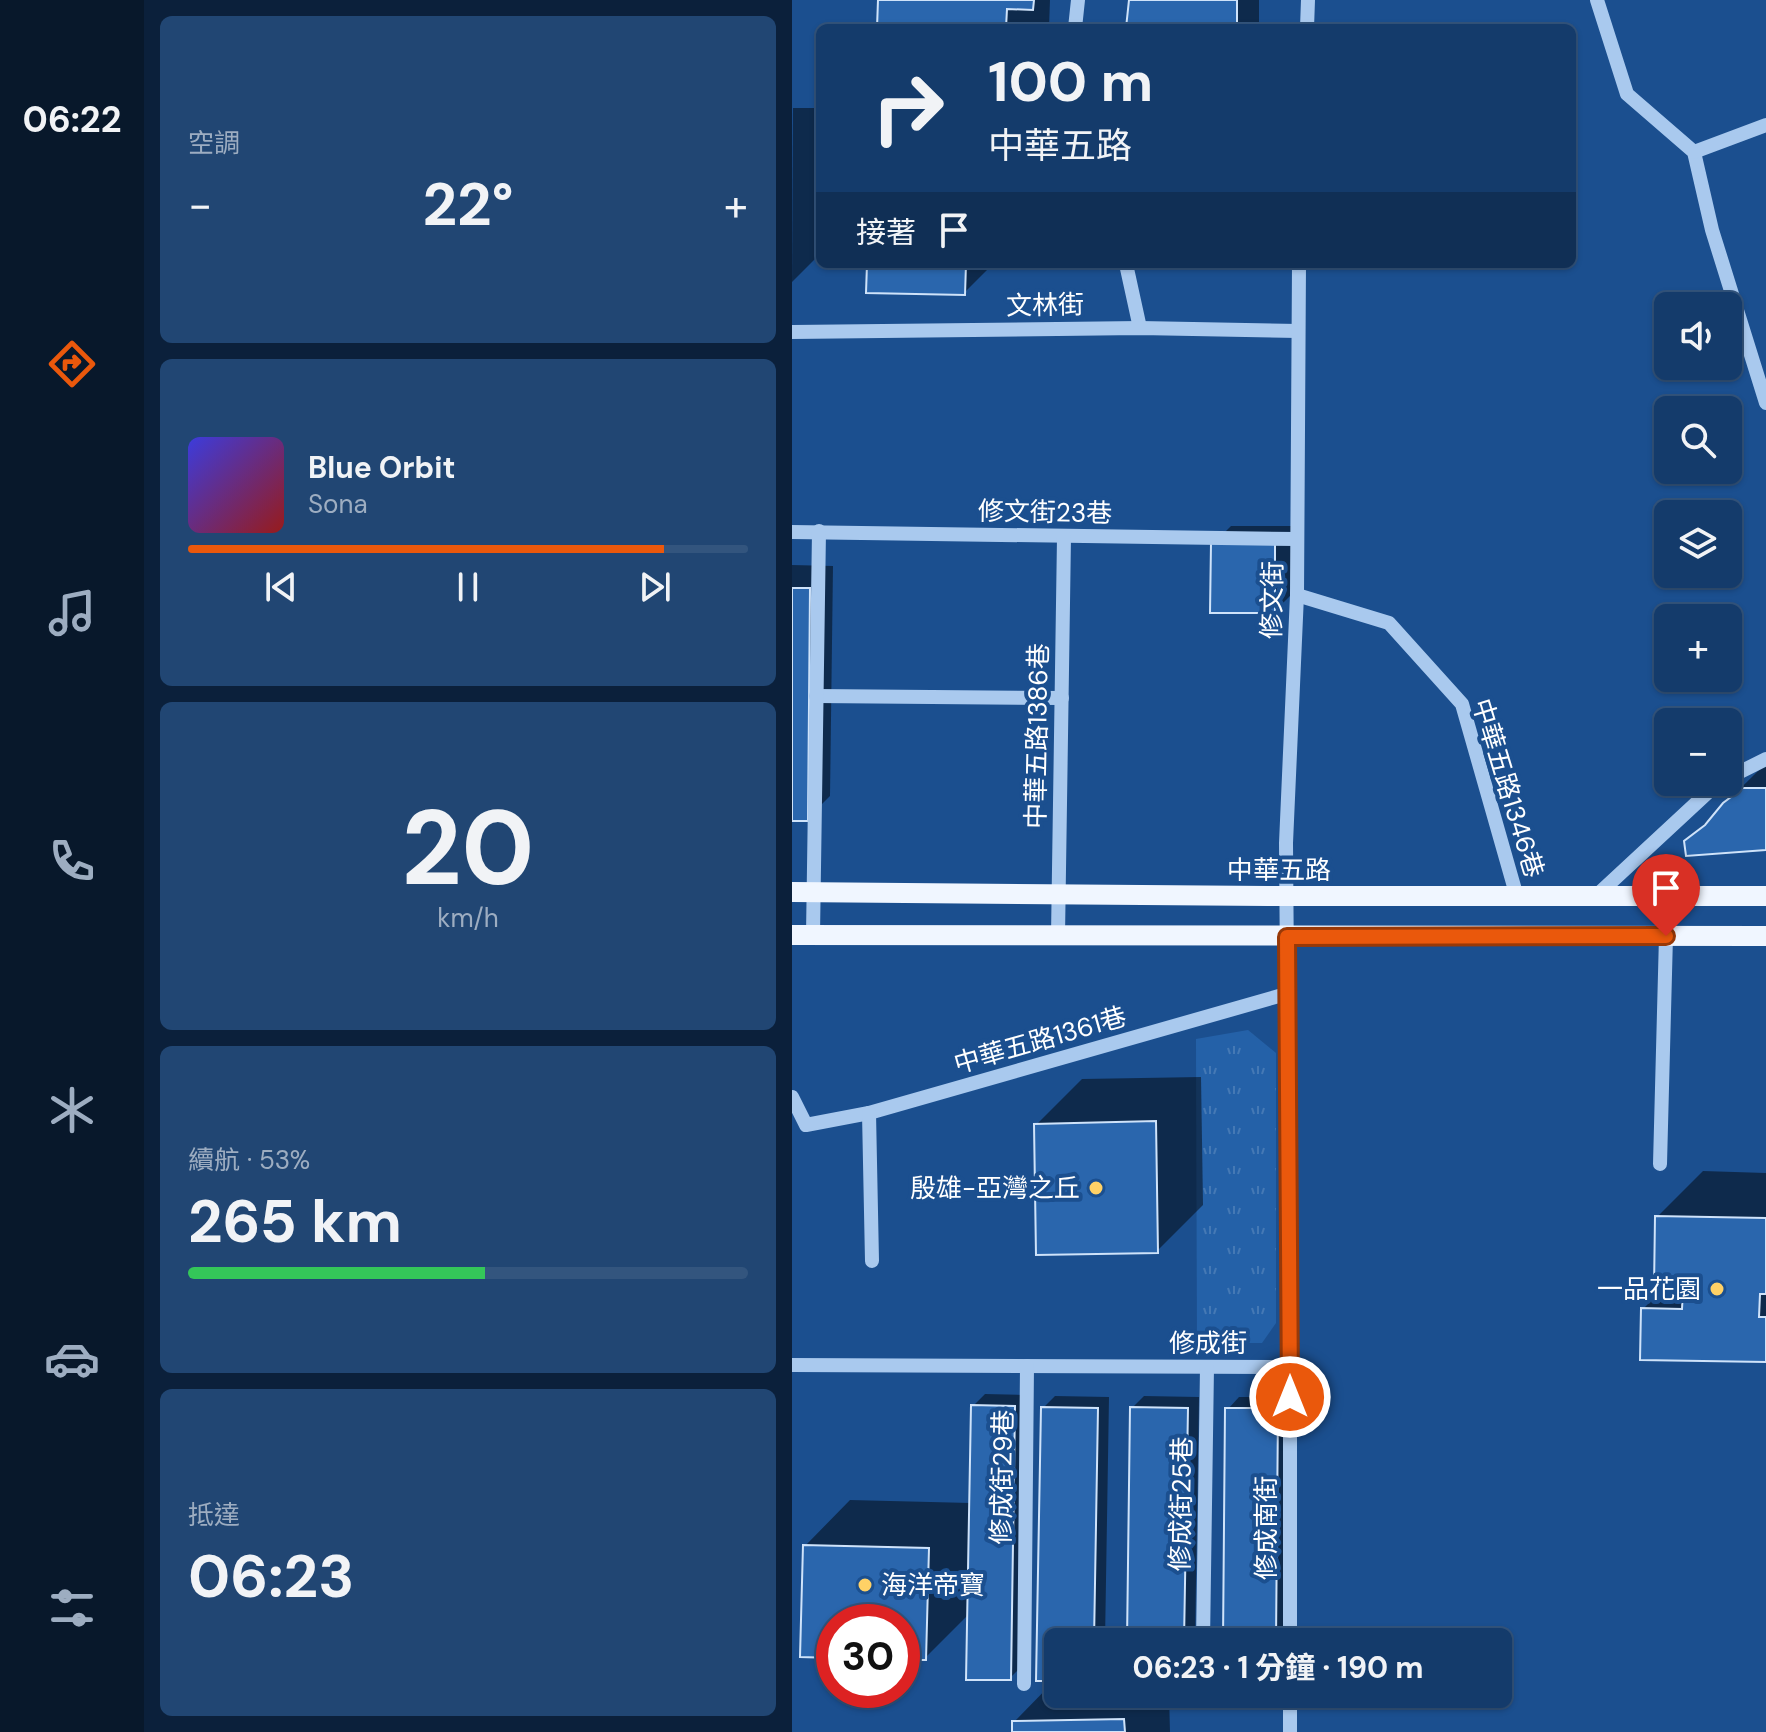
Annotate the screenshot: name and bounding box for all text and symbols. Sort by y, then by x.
text: 100 m [988,45,1153,118]
icon: right [856,56,960,160]
text: 06:22 [23,96,121,143]
text: 中華五路 [988,122,1132,169]
text: 空調 [188,126,240,160]
text: 22° [422,165,514,244]
text: − [188,176,212,234]
text: + [724,176,748,234]
icon: arrive [932,208,976,252]
text: 接著 [856,213,916,252]
street label: 文林街 [1006,287,1084,323]
map controls [1654,292,1742,796]
button: sound [1654,292,1742,380]
icon: directions [44,336,100,392]
button: search [1654,396,1742,484]
text: Blue Orbit [308,448,455,487]
text: Sona [308,487,368,521]
street label: 修文街23巷 [978,494,1112,530]
button: layers [1654,500,1742,588]
street label: 修文街 [1254,561,1290,639]
icon: previous [259,565,303,609]
icon: pause [446,565,490,609]
icon: next [633,565,677,609]
icon: music [44,585,100,641]
button: + [1654,604,1742,692]
street label: 中華五路1386巷 [1018,643,1056,829]
street label: 中華五路1346巷 [1465,694,1551,882]
button: − [1654,708,1742,796]
text: 20 [402,781,534,916]
icon: phone [44,833,100,889]
street label: 中華五路 [1227,853,1331,887]
pin [1632,854,1700,936]
icon: arrive [1644,866,1688,910]
text: km/h [437,901,499,935]
street label: 中華五路1361巷 [950,999,1130,1081]
icon: climate [44,1082,100,1138]
text: 續航 · 53% [188,1143,310,1177]
place label: 殷雄-亞灣之丘 [910,1171,1080,1205]
marker: 殷雄-亞灣之丘 [1087,1179,1105,1197]
text: 265 km [188,1182,402,1261]
place label: 一品花園 [1597,1272,1701,1306]
marker: 一品花園 [1708,1280,1726,1298]
street label: 修成街 [1169,1326,1247,1360]
icon: car [44,1331,100,1387]
position arrow [1248,1355,1332,1439]
street label: 修成街29巷 [984,1409,1020,1545]
street label: 修成街25巷 [1163,1436,1199,1572]
street label: 修成南街 [1249,1476,1283,1580]
text: 抵達 [188,1498,240,1532]
text: 06:23 [188,1537,354,1616]
place label: 海洋帝寶 [881,1568,985,1602]
marker: 海洋帝寶 [856,1576,874,1594]
icon: filters [44,1580,100,1636]
speed limit sign: 30 [816,1604,920,1708]
text: 06:23 · 1 分鐘 · 190 m [1133,1648,1423,1687]

